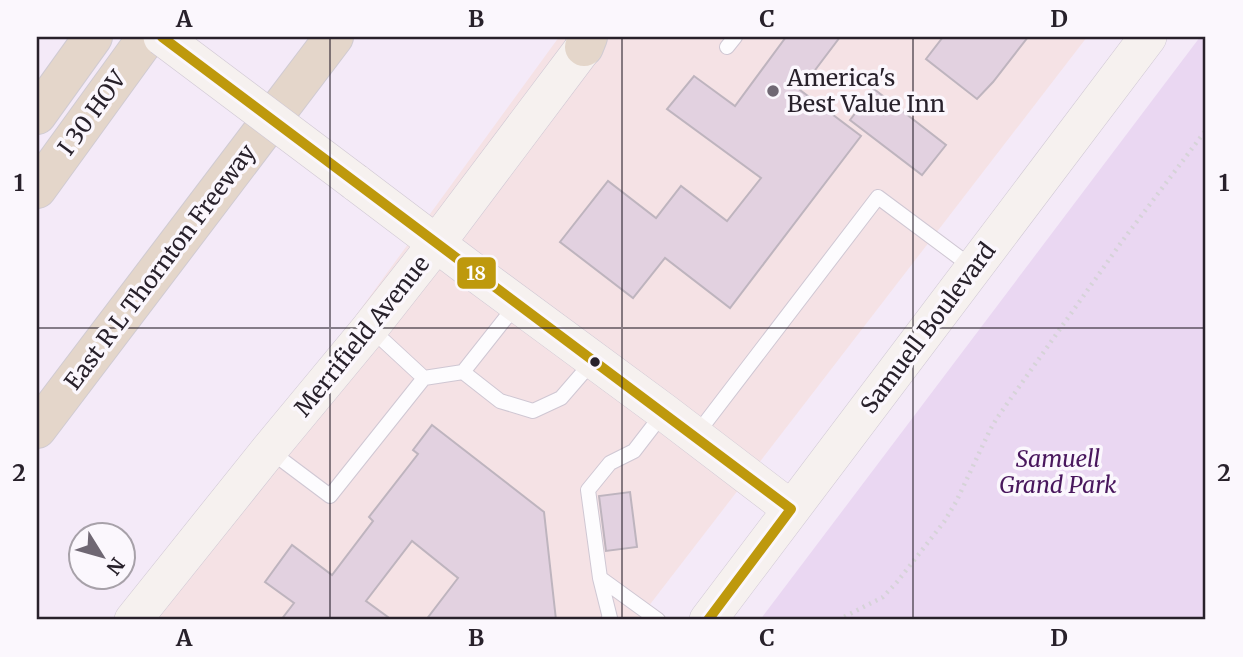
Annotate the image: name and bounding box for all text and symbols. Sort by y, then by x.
text: A [175,4,193,33]
text: B [468,4,484,33]
text: C [759,4,775,33]
text: D [1050,4,1068,33]
place label: America's Best Value Inn [786,63,945,118]
street label: I 30 HOV [51,64,132,161]
marker: America's Best Value Inn [765,83,781,99]
street label: East R L Thornton Freeway [58,138,262,395]
text: 1 [14,168,25,197]
text: 1 [1219,168,1230,197]
street label: Samuell Boulevard [854,236,1001,419]
street label: Merrifield Avenue [288,250,435,422]
line badge: 18 [456,256,497,290]
text: 18 [466,261,486,285]
unlabelled marker [588,355,602,369]
park label: Samuell Grand Park [999,444,1117,499]
text: 2 [12,458,26,487]
text: 2 [1217,458,1231,487]
north arrow [66,520,136,590]
text: N [101,553,130,579]
text: A [175,623,193,652]
text: B [468,623,484,652]
text: C [759,623,775,652]
text: D [1050,623,1068,652]

